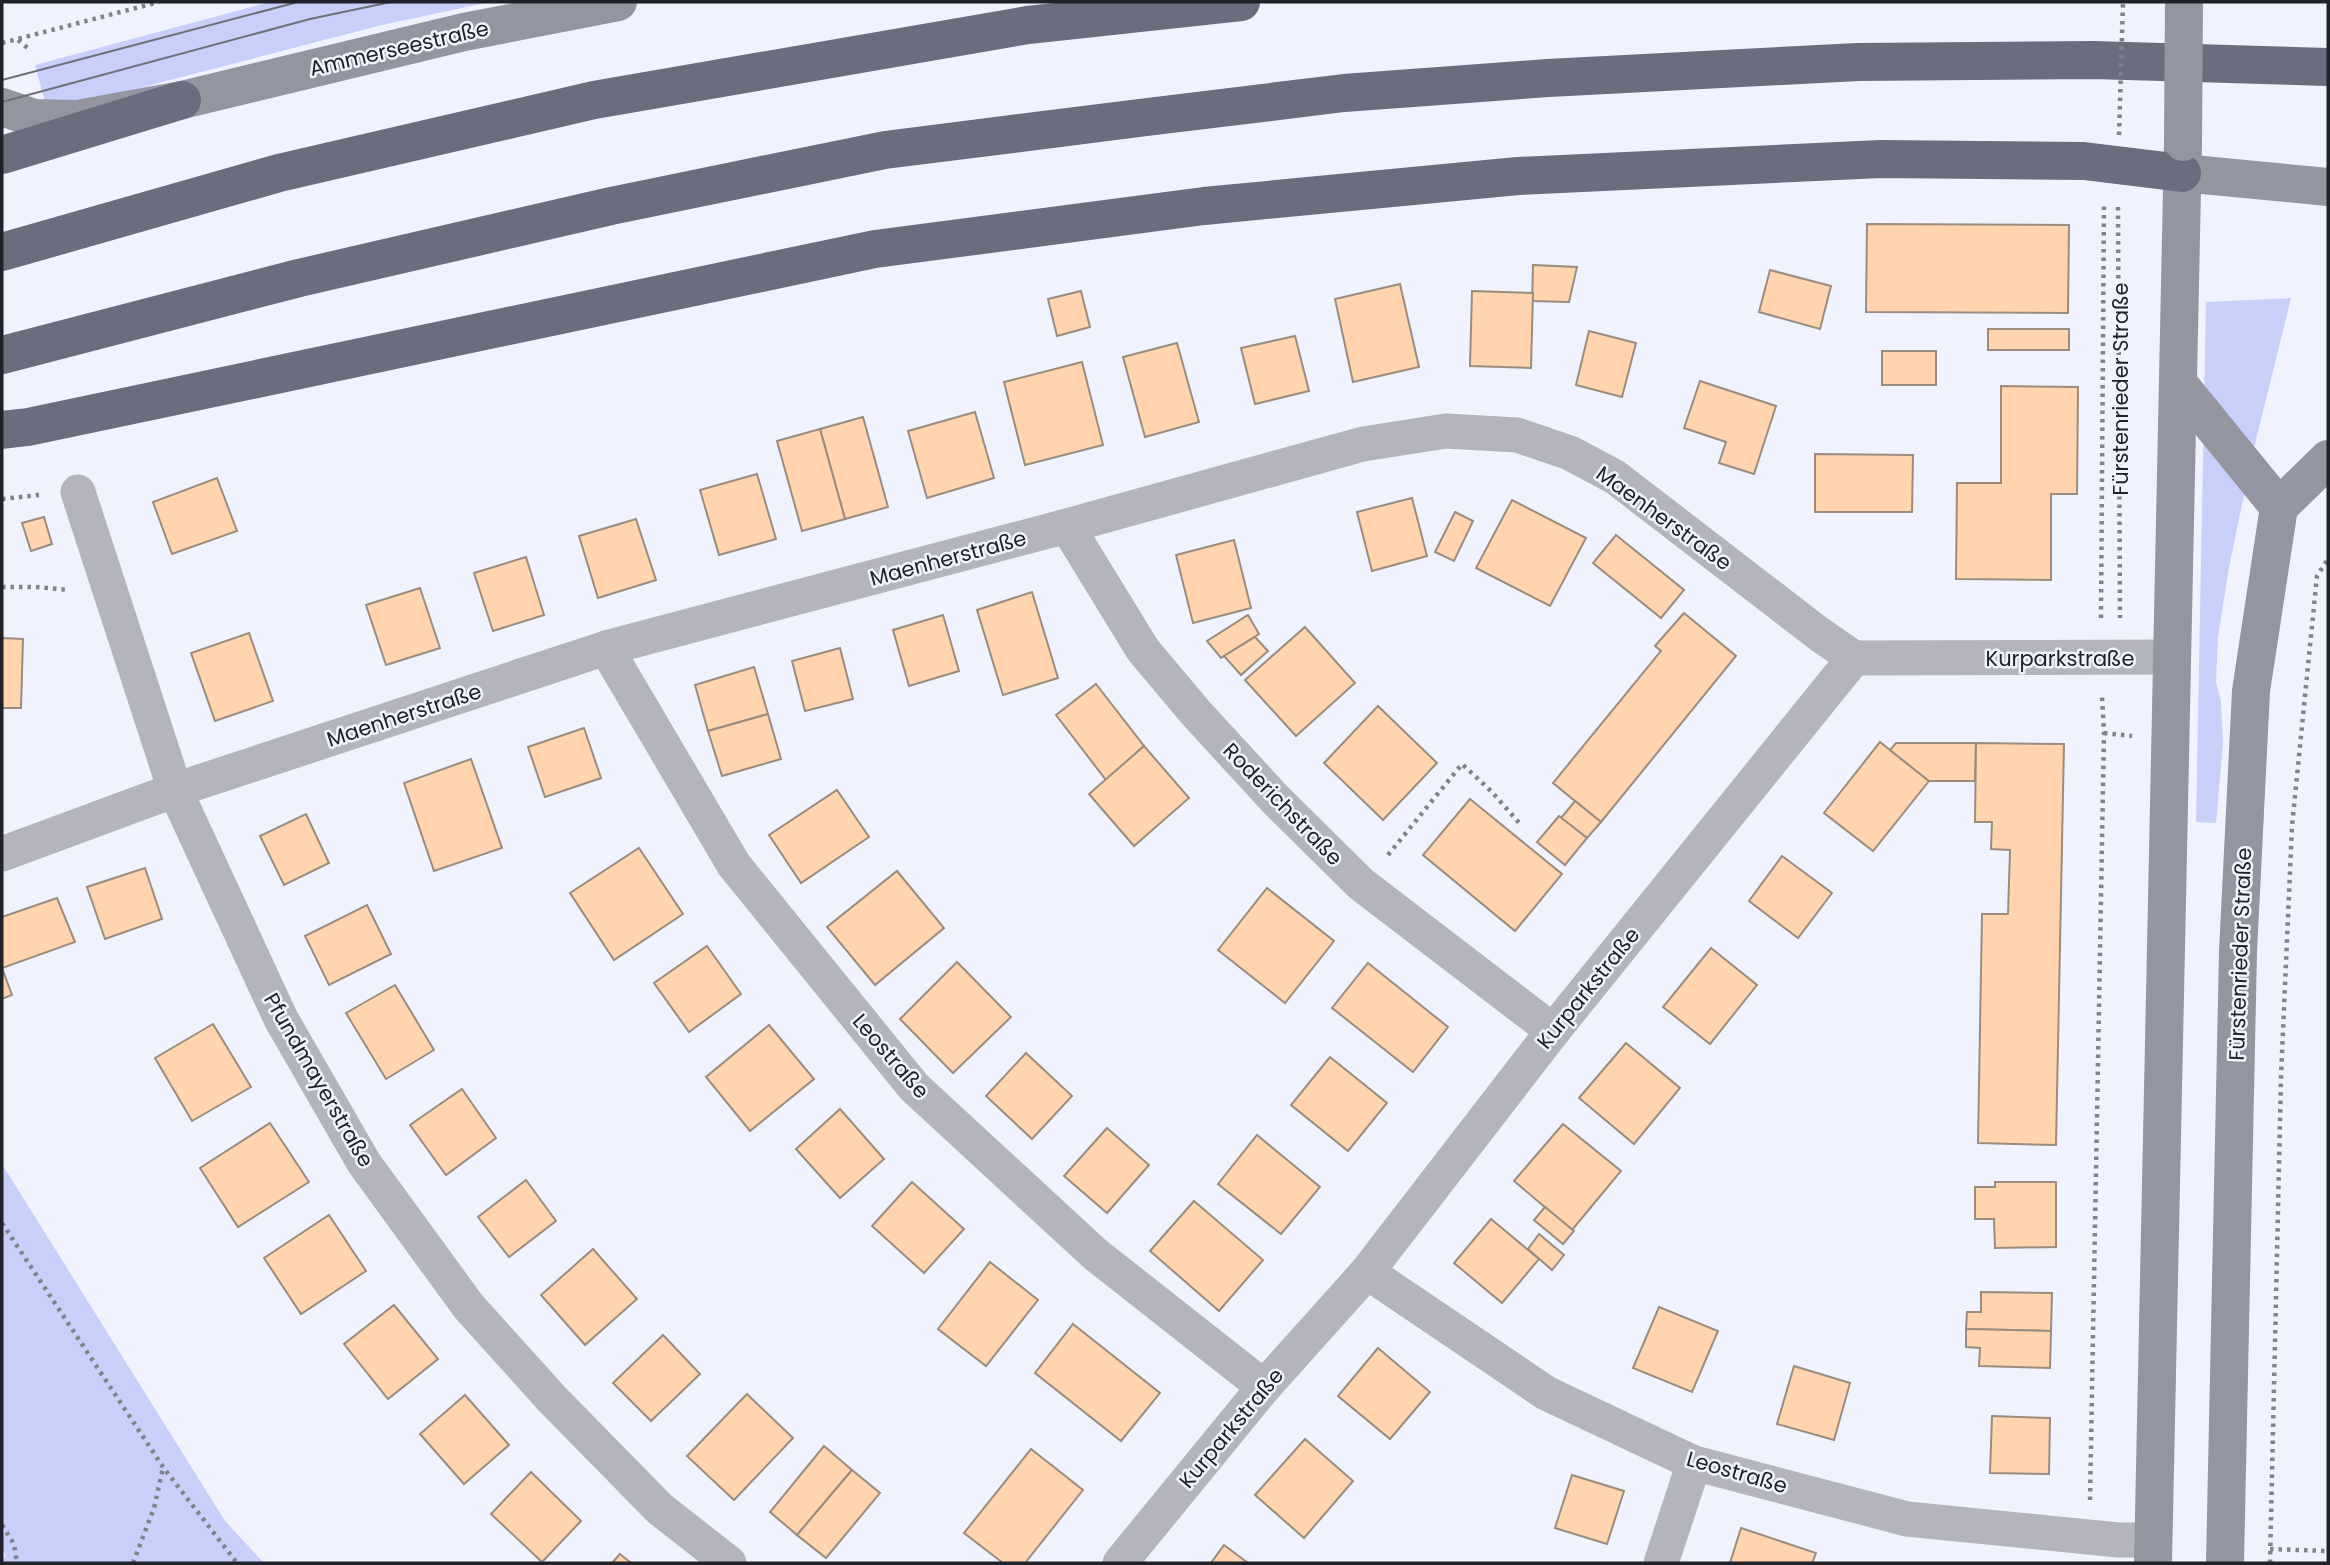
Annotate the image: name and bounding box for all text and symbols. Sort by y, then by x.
street label: Ammerseestraße [306,13,492,83]
street label: Fürstenrieder Straße [2106,283,2135,495]
street label: Maenherstraße [1590,459,1738,577]
street label: Maenherstraße [866,523,1030,593]
street label: Kurparkstraße [1986,644,2134,673]
street label: Maenherstraße [323,676,485,754]
street label: Roderichstraße [1217,736,1349,872]
street label: Fürstenrieder Straße [2222,847,2258,1061]
street label: Kurparkstraße [1530,921,1646,1055]
street label: Pfundmayerstraße [257,988,381,1172]
street label: Leostraße [846,1007,936,1105]
street label: Kurparkstraße [1172,1362,1290,1494]
street label: Leostraße [1683,1444,1791,1500]

